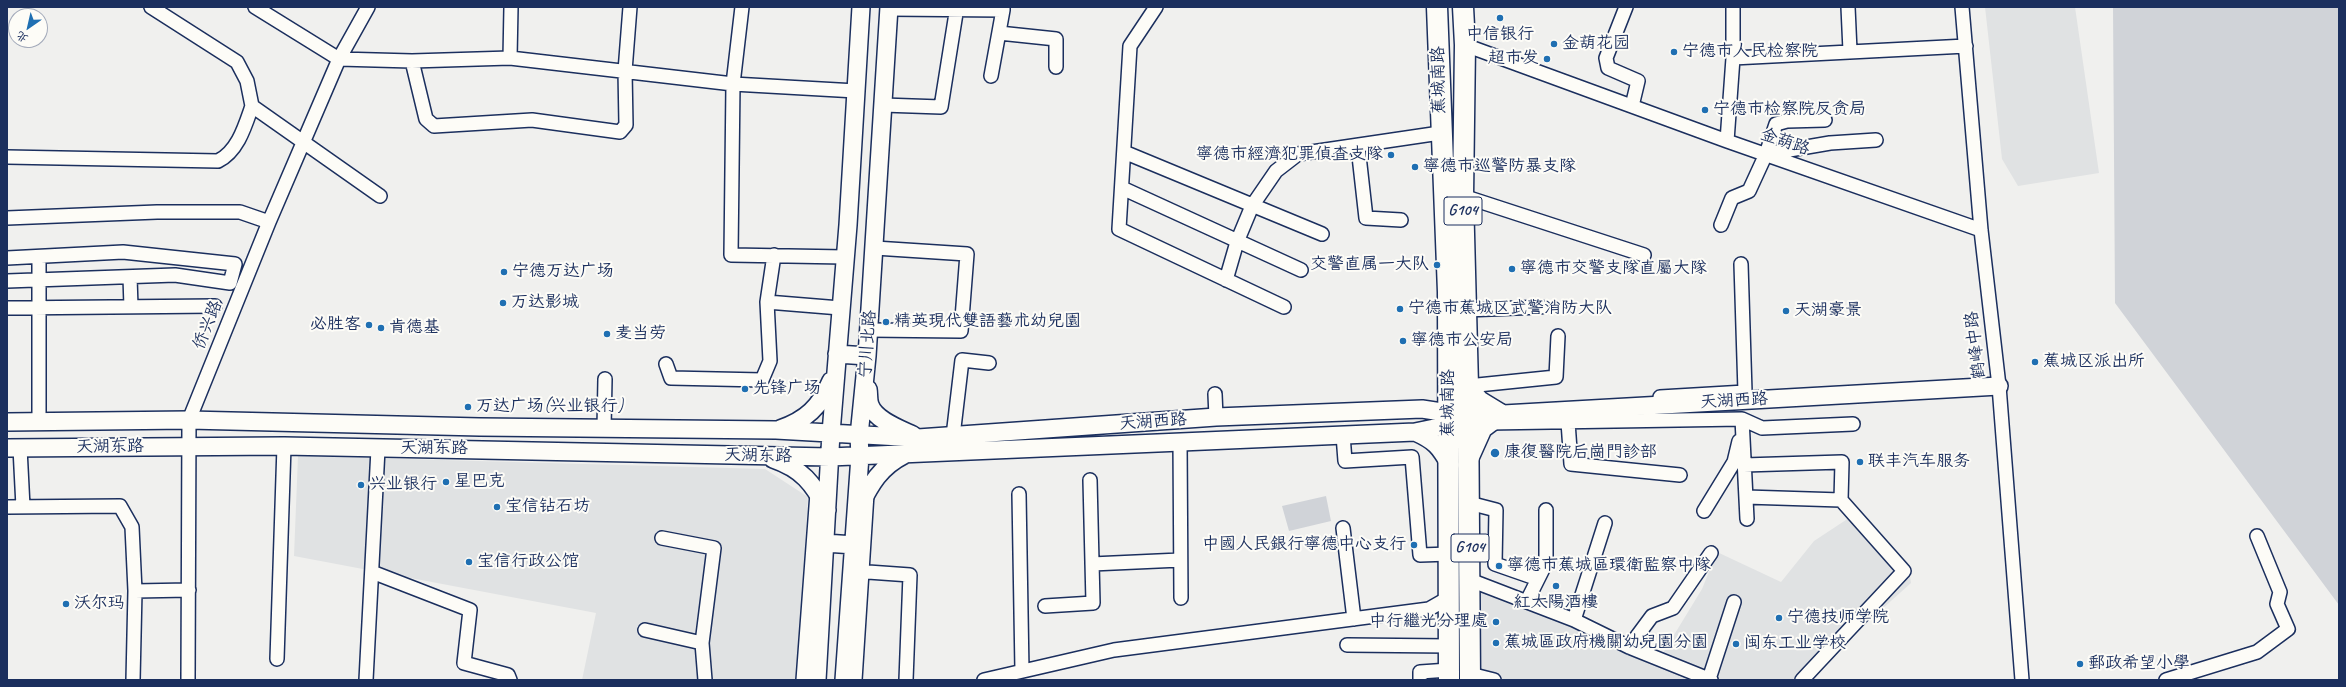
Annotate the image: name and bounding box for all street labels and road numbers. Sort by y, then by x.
street label: 蕉城南路 [1428,46,1450,114]
street label: 金葫路 [1758,124,1812,160]
road number: G104 [1444,197,1482,225]
street label: 侨兴路 [189,298,227,352]
street label: 宁川北路 [855,309,881,379]
street label: 鹤峰中路 [1962,310,1990,380]
street label: 蕉城南路 [1439,369,1459,437]
street label: 天湖西路 [1700,389,1768,413]
street label: 天湖西路 [1118,409,1188,435]
street label: 天湖东路 [76,436,144,458]
street label: 天湖东路 [400,439,468,459]
street label: 天湖东路 [724,445,792,467]
road number: G104 [1451,534,1489,562]

